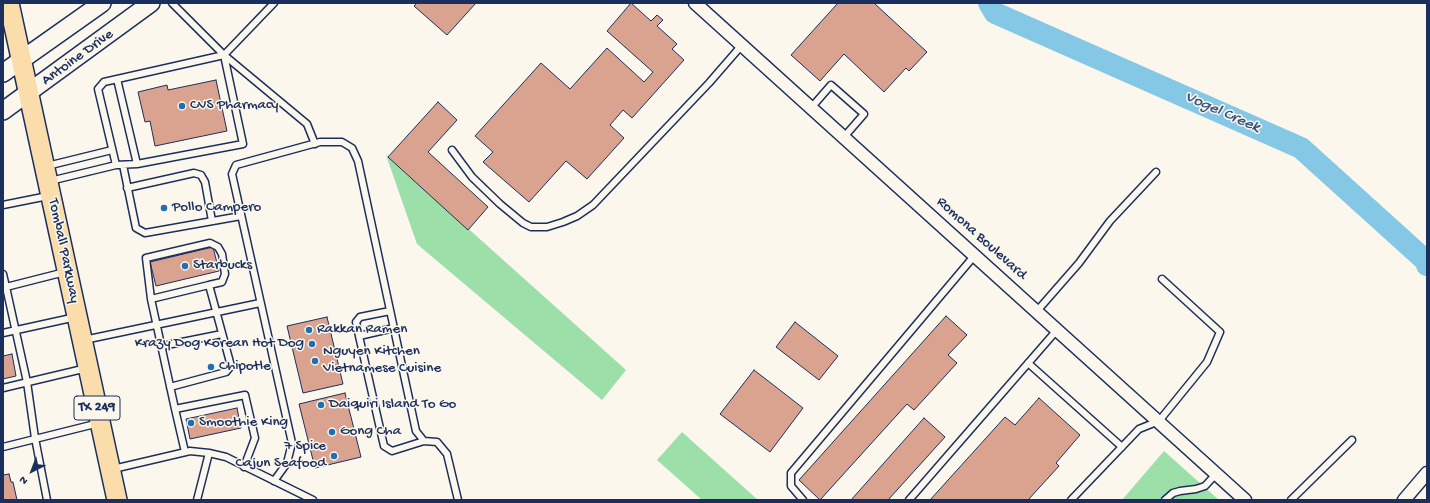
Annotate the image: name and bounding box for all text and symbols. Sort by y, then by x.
street label: Antoine Drive [39,26,117,90]
water label: Vogel Creek [1182,88,1262,138]
place label: CVS Pharmacy [190,97,278,115]
marker: CVS Pharmacy [177,101,187,111]
street label: Romona Boulevard [932,194,1030,284]
street label: Tomball Parkway [43,197,83,305]
place label: Pollo Campero [172,199,261,217]
marker: Pollo Campero [159,203,169,213]
place label: Starbucks [193,257,252,275]
marker: Starbucks [180,261,190,271]
place label: Rakkan Ramen [317,321,407,339]
marker: Rakkan Ramen [304,325,314,335]
place label: Krazy Dog Korean Hot Dog [135,335,304,353]
marker: Krazy Dog Korean Hot Dog [307,339,317,349]
place label: Nguyen Kitchen Vietnamese Cuisine [323,343,441,378]
marker: Nguyen Kitchen Vietnamese Cuisine [310,356,320,366]
place label: Chipotle [219,358,271,376]
marker: Chipotle [206,362,216,372]
road number: TX 249 [74,396,120,420]
place label: Daiquiri Island To Go [329,396,456,414]
marker: Daiquiri Island To Go [316,400,326,410]
place label: Smoothie King [199,414,288,432]
marker: Smoothie King [186,418,196,428]
place label: Gong Cha [340,423,401,441]
marker: Gong Cha [327,427,337,437]
place label: 7 Spice Cajun Seafood [235,438,326,473]
north arrow [12,451,52,491]
marker: 7 Spice Cajun Seafood [329,451,339,461]
text: N [17,473,31,487]

